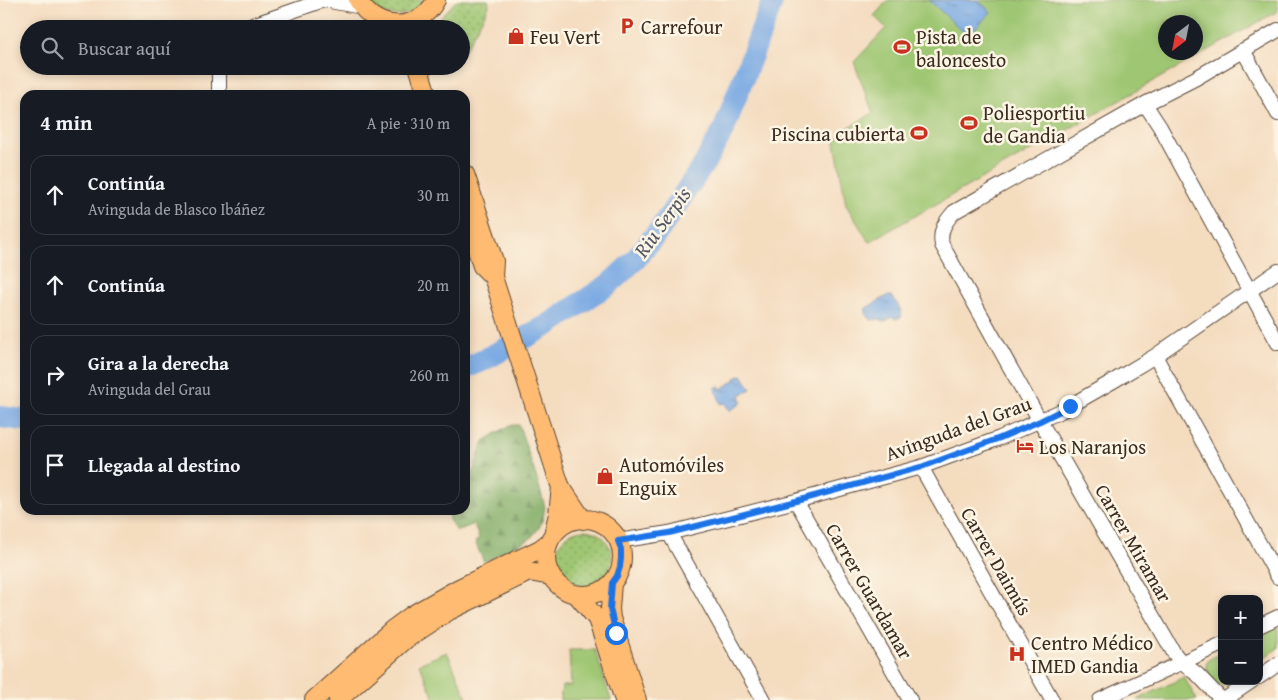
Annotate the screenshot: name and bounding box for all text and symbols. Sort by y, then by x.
place label: Carrefour [641,12,723,41]
north arrow [1158,15,1203,60]
parking icon: Carrefour [617,16,637,36]
search box [20,20,470,75]
place label: Feu Vert [530,22,600,51]
place label: Pista de baloncesto [916,22,1006,74]
shop icon: Feu Vert [506,26,526,46]
icon: search [38,34,66,62]
text: Buscar aquí [78,34,171,62]
sports icon: Pista de baloncesto [892,37,912,57]
place label: Poliesportiu de Gandia [983,98,1085,150]
text: 4 min [40,107,92,138]
text: A pie · 310 m [367,111,450,135]
sports icon: Poliesportiu de Gandia [959,113,979,133]
place label: Piscina cubierta [771,119,906,148]
sports icon: Piscina cubierta [909,123,929,143]
text: Continúa [88,169,165,197]
water label: Riu Serpis [625,180,698,264]
icon: ahead [41,181,69,209]
text: 30 m [417,183,449,207]
text: Avinguda de Blasco Ibáñez [88,197,265,221]
icon: ahead [41,271,69,299]
text: Continúa [88,271,165,299]
text: 20 m [417,273,449,297]
text: Gira a la derecha [88,349,229,377]
icon: right [41,361,69,389]
text: 260 m [409,363,449,387]
text: Avinguda del Grau [88,377,211,401]
street label: Avinguda del Grau [881,388,1035,468]
route end [1059,395,1082,418]
place label: Los Naranjos [1039,432,1146,461]
hotel icon: Los Naranjos [1015,436,1035,456]
place label: Automóviles Enguix [619,450,724,502]
icon: arrive [41,451,69,479]
text: Llegada al destino [88,451,240,479]
shop icon: Automóviles Enguix [595,466,615,486]
street label: Carrer Miramar [1088,479,1180,607]
street label: Carrer Daimús [954,501,1040,621]
street label: Carrer Guardamar [819,518,921,664]
map controls [1218,595,1263,685]
button: + [1218,595,1263,640]
route start [605,622,628,645]
place label: Centro Médico IMED Gandia [1031,628,1153,680]
button: − [1218,640,1263,685]
hospital icon: Centro Médico IMED Gandia [1007,644,1027,664]

